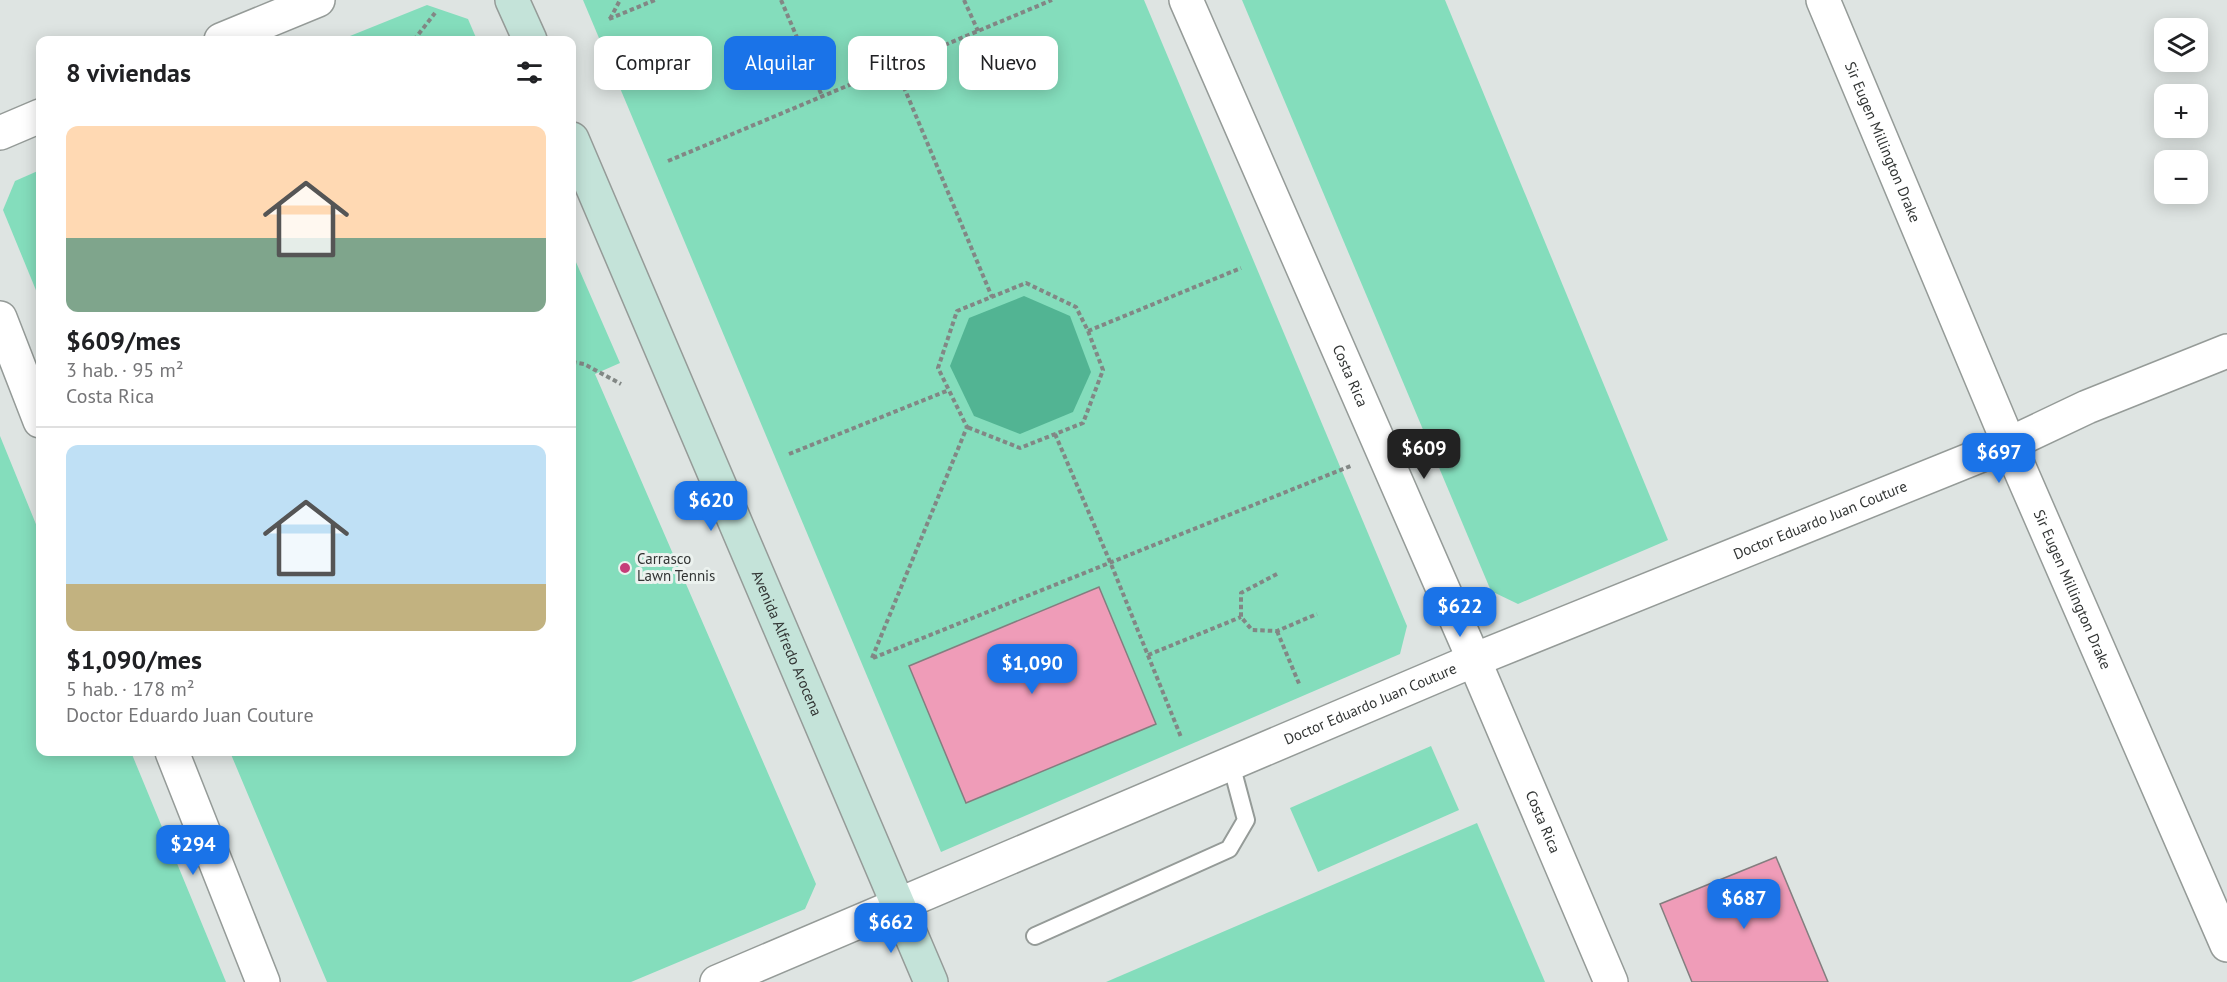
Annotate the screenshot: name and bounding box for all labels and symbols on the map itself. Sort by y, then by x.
street label: Sir Eugen Millington Drake [1841,59,1925,225]
street label: Costa Rica [1328,341,1372,410]
pin: $609 [1388,429,1460,480]
pin: $697 [1963,433,2035,484]
street label: Doctor Eduardo Juan Couture [1730,476,1910,563]
pin: $620 [675,481,747,532]
street label: Sir Eugen Millington Drake [2030,506,2116,672]
place label: Carrasco Lawn Tennis [637,549,715,585]
marker: Carrasco Lawn Tennis [618,561,632,575]
street label: Avenida Alfredo Arocena [748,567,827,719]
pin: $622 [1424,587,1496,638]
pin: $1,090 [983,644,1081,695]
street label: Doctor Eduardo Juan Couture [1281,659,1459,749]
street label: Costa Rica [1522,787,1565,856]
pin: $294 [157,825,229,876]
pin: $687 [1708,879,1780,930]
pin: $662 [855,903,927,954]

